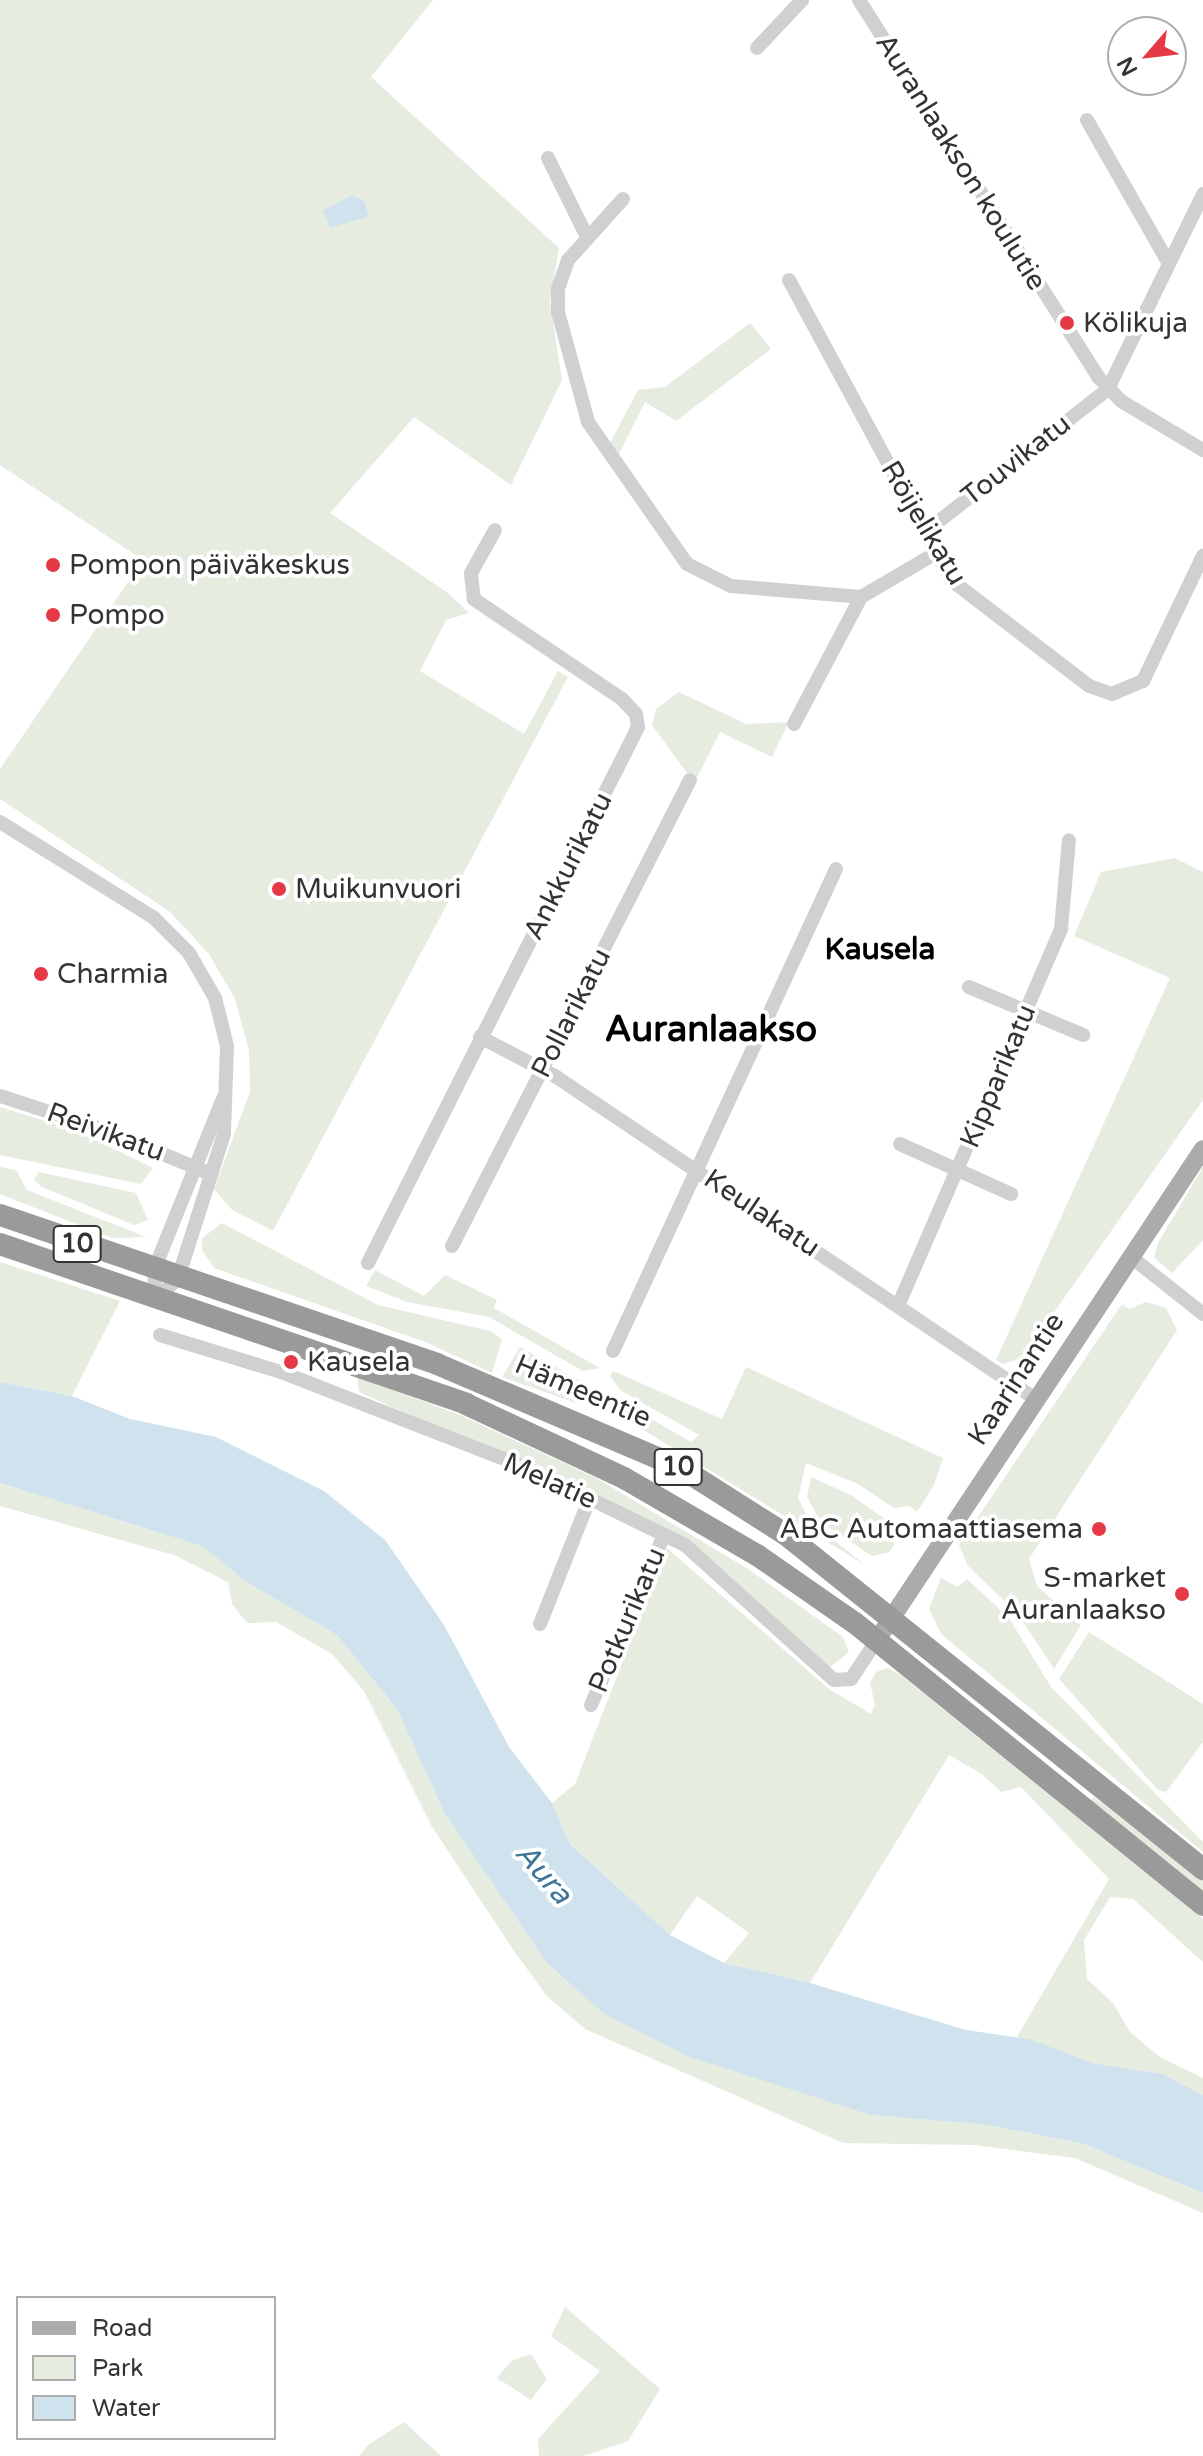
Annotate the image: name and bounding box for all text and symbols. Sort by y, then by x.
north arrow [1107,16,1187,96]
street label: Auranlaakson koulutie [868,28,1054,296]
text: N [1112,52,1143,80]
place label: Kölikuja [1083,306,1188,340]
marker: Kölikuja [1058,314,1076,332]
street label: Touvikatu [955,407,1077,513]
street label: Röijelikatu [874,455,974,591]
place label: Pompon päiväkeskus [69,548,350,582]
marker: Pompon päiväkeskus [44,556,62,574]
place label: Pompo [69,598,165,632]
marker: Pompo [44,606,62,624]
street label: Ankkurikatu [516,787,620,945]
place label: Muikunvuori [295,872,461,906]
marker: Muikunvuori [270,880,288,898]
district label: Kausela [825,932,935,968]
street label: Pollarikatu [524,943,618,1083]
place label: Charmia [57,957,168,991]
marker: Charmia [32,965,50,983]
street label: Kipparikatu [953,999,1043,1153]
district label: Auranlaakso [605,1008,817,1052]
street label: Reivikatu [43,1095,169,1169]
street label: Keulakatu [698,1162,826,1264]
road number: 10 [51,1222,103,1266]
street label: Kaarinantie [961,1307,1071,1451]
place label: Kausela [307,1345,410,1379]
street label: Hämeentie [510,1347,656,1435]
marker: Kausela [282,1353,300,1371]
road number: 10 [652,1445,704,1489]
street label: Melatie [498,1446,602,1516]
place label: ABC Automaattiasema [779,1512,1083,1546]
marker: ABC Automaattiasema [1090,1520,1108,1538]
street label: Potkurikatu [581,1542,673,1698]
place label: S-market Auranlaakso [1001,1561,1166,1627]
marker: S-market Auranlaakso [1173,1585,1191,1603]
water label: Aura [507,1836,579,1912]
legend [16,2296,276,2440]
text: Road [92,2314,152,2343]
text: Park [92,2354,143,2383]
text: Water [92,2394,160,2423]

